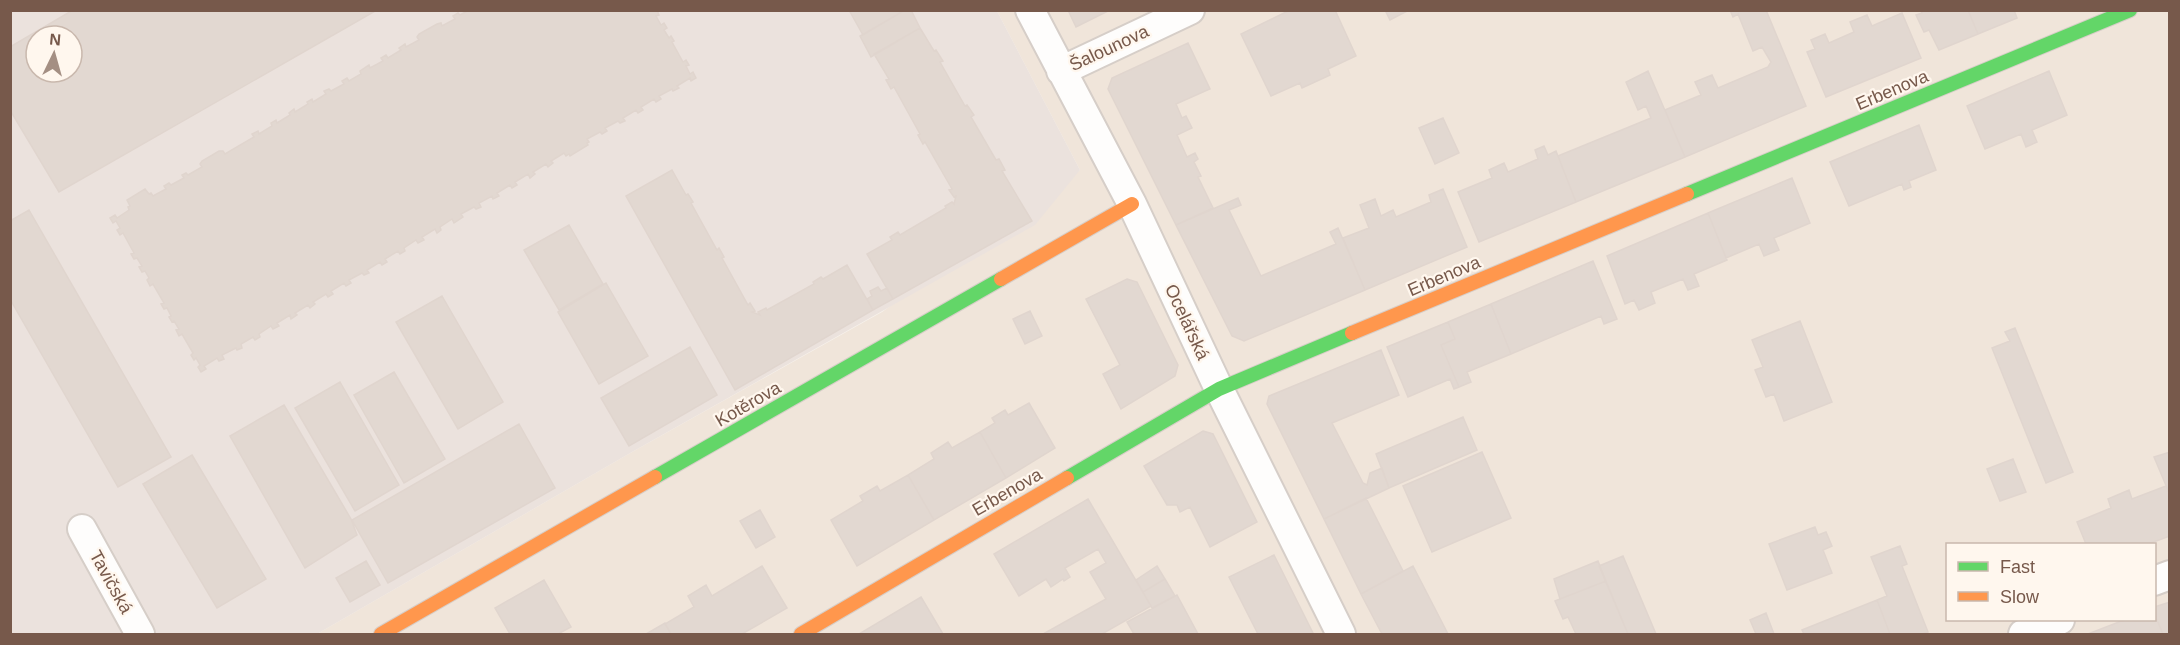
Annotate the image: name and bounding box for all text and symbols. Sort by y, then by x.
street label: Šalounova [1066,20,1153,75]
north arrow [24,24,84,84]
text: N [49,31,62,49]
street label: Erbenova [1853,65,1932,114]
street label: Erbenova [1405,251,1484,300]
street label: Ocelářská [1161,281,1214,364]
street label: Kotěrova [712,377,785,431]
street label: Erbenova [969,464,1046,520]
legend [1946,543,2156,621]
street label: Tavičská [86,547,137,618]
text: Fast [2000,557,2035,577]
text: Slow [2000,587,2040,607]

